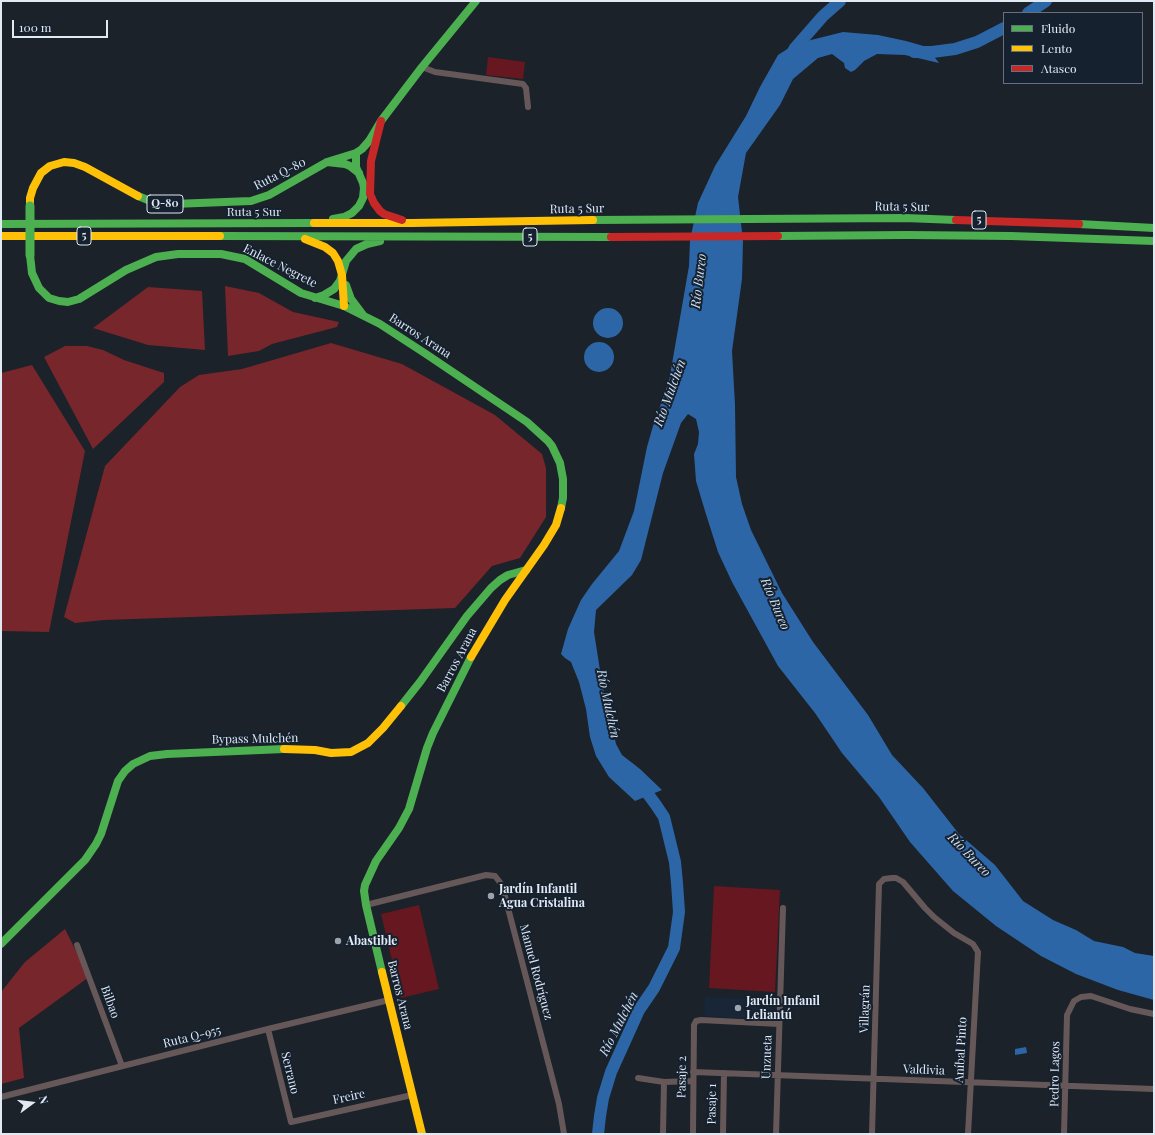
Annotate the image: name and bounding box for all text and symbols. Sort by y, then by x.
scale bar [14,12,110,38]
legend [1003,12,1143,84]
text: 100 m [19,19,51,35]
text: Fluido [1041,20,1075,36]
text: Lento [1041,40,1072,56]
text: Atasco [1041,60,1077,76]
street label: Ruta Q-80 [252,155,308,193]
road number: Q-80 [147,195,183,213]
street label: Ruta 5 Sur [875,199,929,215]
street label: Ruta 5 Sur [550,201,604,217]
street label: Ruta 5 Sur [227,205,281,219]
road number: 5 [972,211,986,229]
road number: 5 [77,227,91,245]
road number: 5 [523,228,537,246]
street label: Enlace Negrete [241,241,319,291]
water label: Río Bureo [688,253,710,309]
street label: Barros Arana [386,311,454,361]
water label: Río Mulchén [651,357,689,429]
water label: Río Bureo [757,576,793,632]
street label: Barros Arana [434,625,480,695]
water label: Río Mulchén [593,668,623,740]
street label: Bypass Mulchén [212,731,298,747]
water label: Río Bureo [944,830,994,880]
place label: Jardín Infantil Agua Cristalina [499,882,585,910]
marker: Jardín Infantil Agua Cristalina [486,891,496,901]
street label: Manuel Rodríguez [516,923,556,1021]
place label: Abastible [346,934,397,948]
marker: Abastible [333,936,343,946]
street label: Barros Arana [384,959,416,1031]
street label: Bilbao [97,984,123,1020]
street label: Villagrán [857,985,873,1033]
water label: Río Mulchén [596,989,642,1059]
place label: Jardín Infanil Leliantú [746,994,820,1022]
marker: Jardín Infanil Leliantú [733,1003,743,1013]
street label: Aníbal Pinto [952,1017,970,1083]
street label: Ruta Q-955 [162,1023,222,1051]
street label: Unzueta [759,1035,775,1079]
street label: Pedro Lagos [1047,1041,1063,1107]
street label: Serrano [278,1050,302,1096]
street label: Pasaje 2 [674,1056,690,1098]
street label: Valdivia [903,1062,945,1078]
north arrow [12,1083,52,1123]
street label: Pasaje 1 [704,1083,720,1125]
street label: Freire [332,1087,366,1107]
text: N [36,1094,52,1106]

